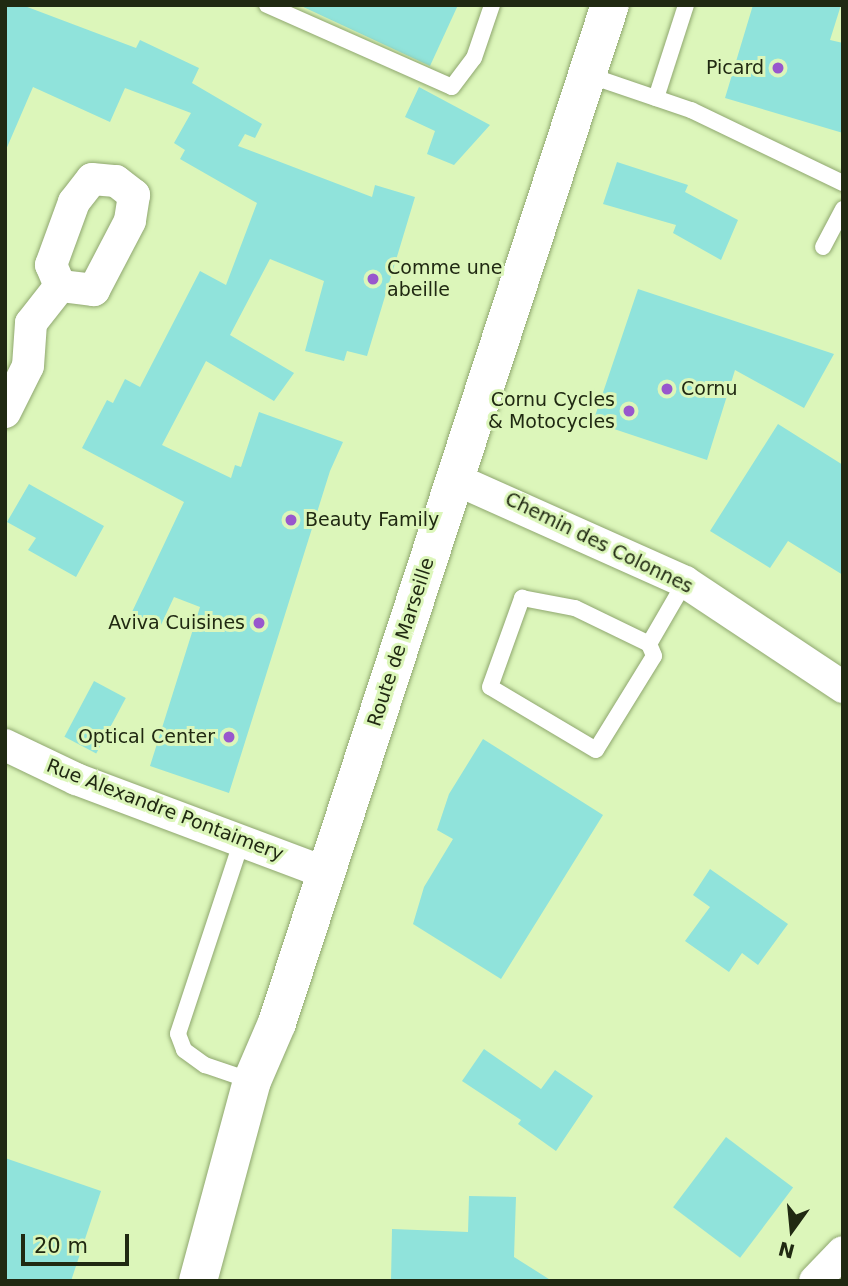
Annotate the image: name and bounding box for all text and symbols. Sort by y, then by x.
place label: Picard [706,57,764,79]
marker: Picard [770,60,786,76]
place label: Comme une abeille [387,257,502,301]
marker: Comme une abeille [365,271,381,287]
place label: Cornu [681,378,737,400]
marker: Cornu [659,381,675,397]
place label: Cornu Cycles & Motocycles [488,389,615,433]
marker: Cornu Cycles & Motocycles [621,403,637,419]
street label: Chemin des Colonnes [501,488,697,598]
place label: Beauty Family [305,509,439,531]
marker: Beauty Family [283,512,299,528]
street label: Route de Marseille [363,555,439,729]
place label: Aviva Cuisines [108,612,245,634]
marker: Aviva Cuisines [251,615,267,631]
place label: Optical Center [78,726,215,748]
marker: Optical Center [221,729,237,745]
street label: Rue Alexandre Pontaimery [43,754,287,866]
north arrow [757,1195,827,1265]
scale bar [24,1220,133,1264]
text: 20 m [34,1234,88,1258]
text: N [776,1238,797,1263]

